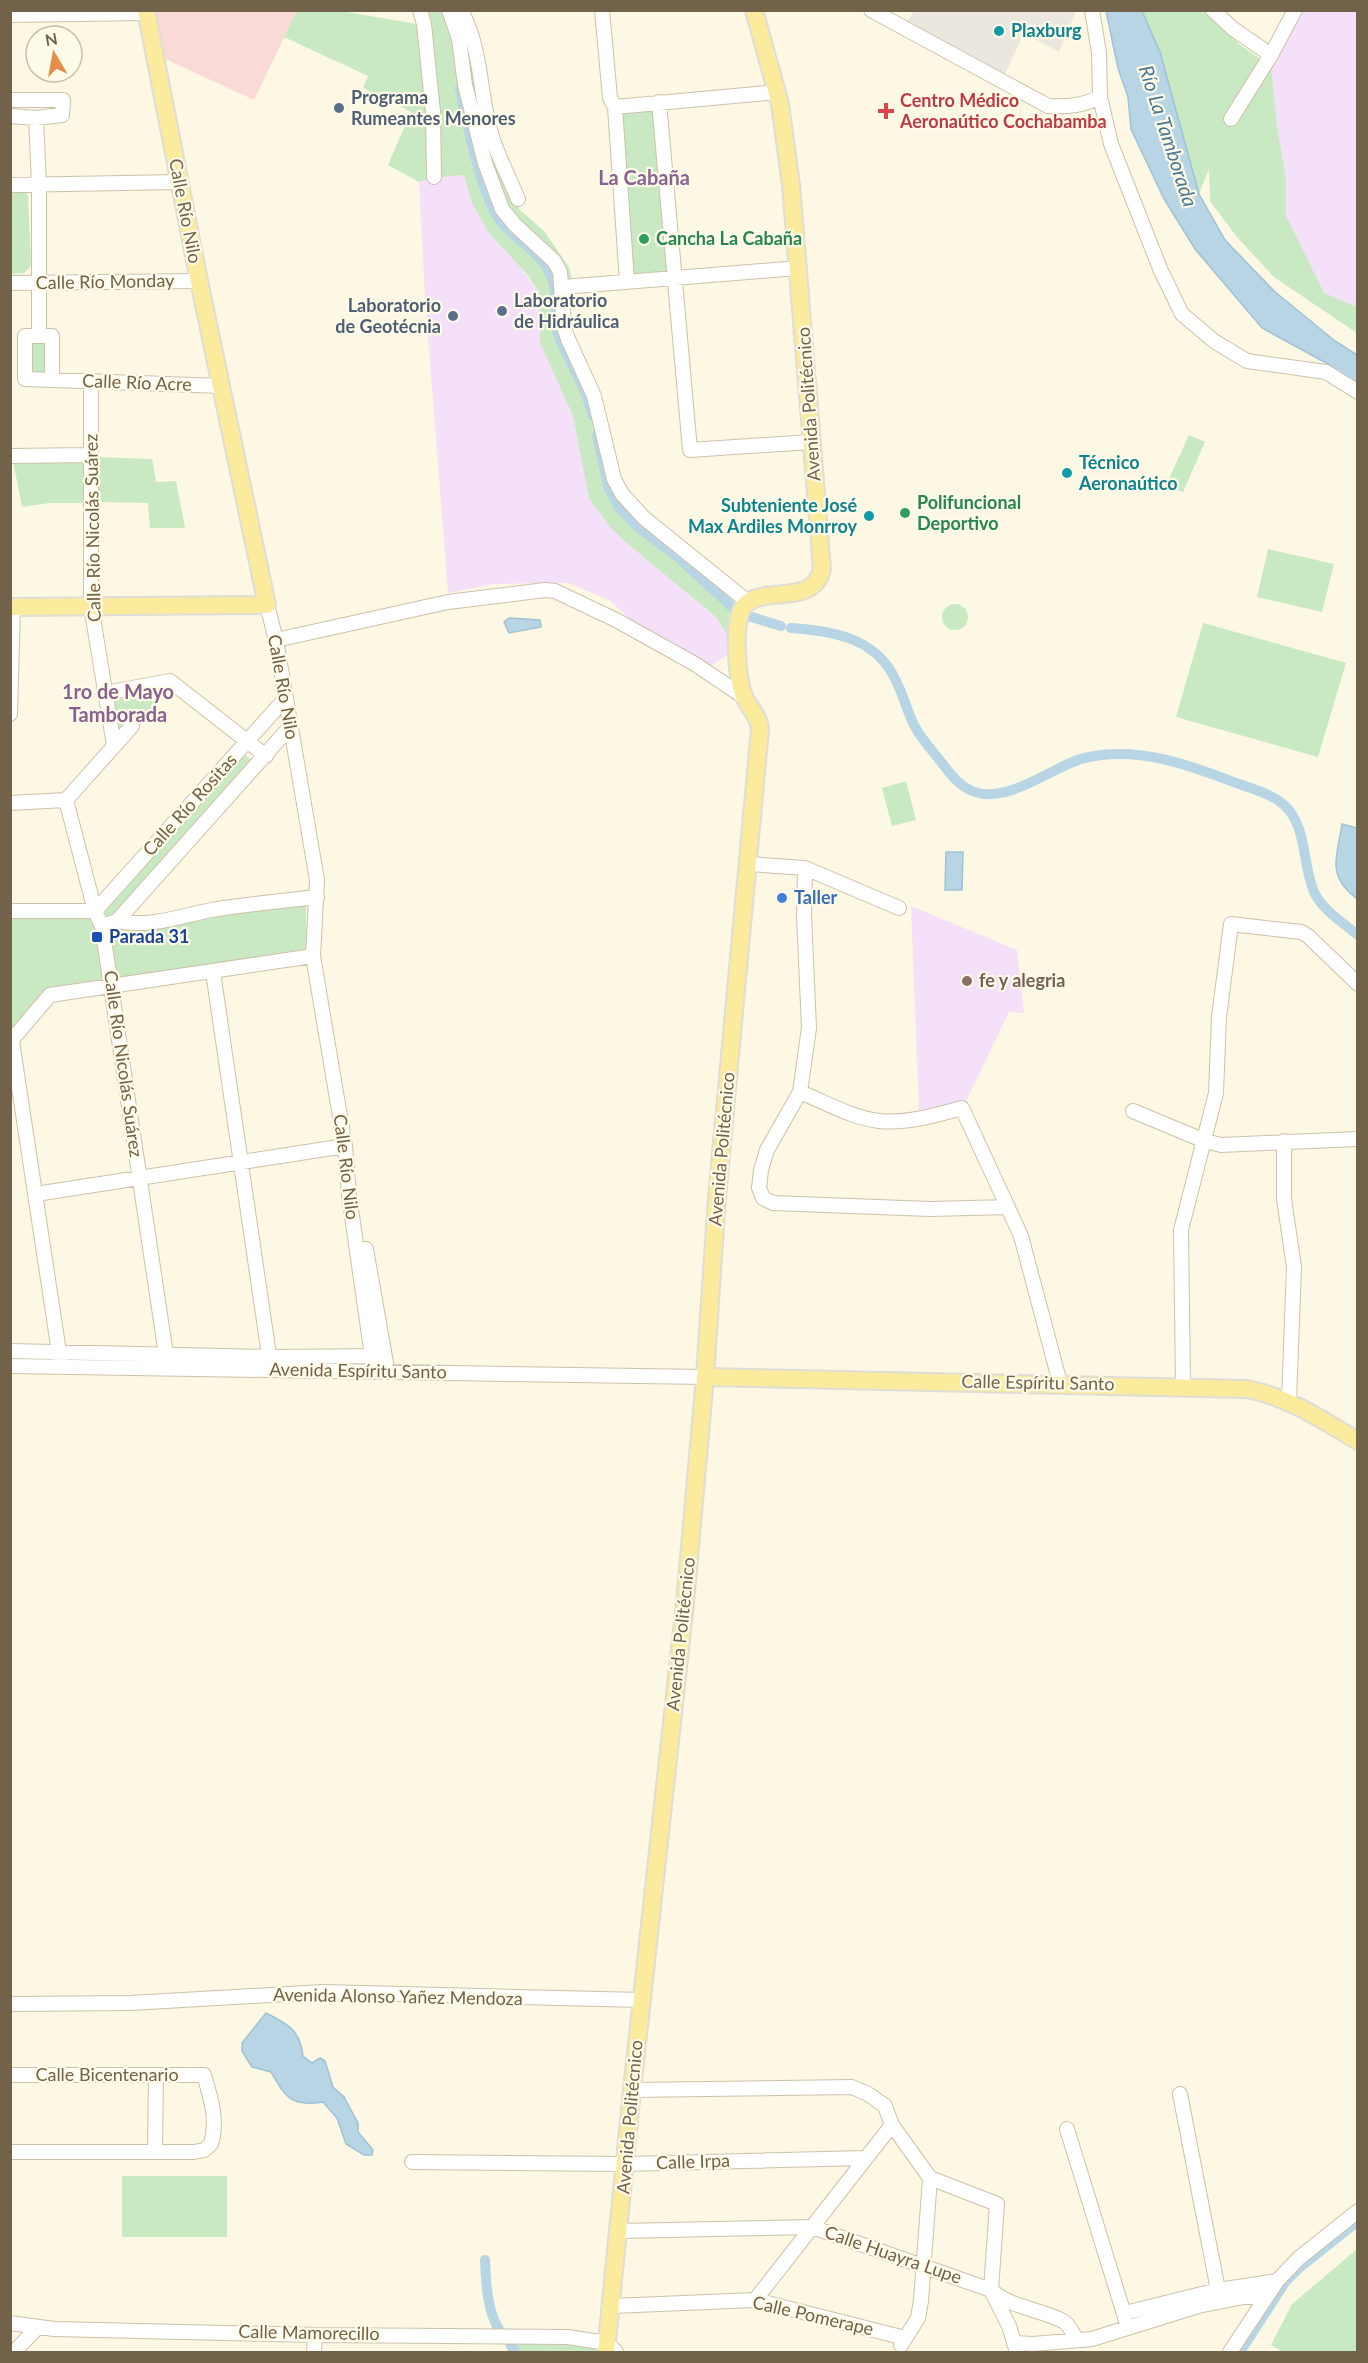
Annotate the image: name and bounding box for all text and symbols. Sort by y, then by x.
place label: Plaxburg [1011,19,1082,41]
north arrow [24,24,84,84]
marker: Plaxburg [992,24,1006,38]
text: N [44,28,59,49]
water label: Río La Tamborada [1135,62,1203,210]
place label: Programa Rumeantes Menores [351,86,516,129]
place label: Centro Médico Aeronaútico Cochabamba [899,89,1107,132]
marker: Programa Rumeantes Menores [332,101,346,115]
marker: Centro Médico Aeronaútico Cochabamba [877,102,895,120]
street label: Calle Río Nilo [165,157,207,265]
district label: La Cabaña [598,165,690,189]
place label: Cancha La Cabaña [656,227,802,249]
marker: Cancha La Cabaña [637,232,651,246]
street label: Calle Río Monday [35,269,175,293]
place label: Laboratorio de Hidráulica [514,289,619,332]
place label: Laboratorio de Geotécnia [335,294,441,337]
marker: Laboratorio de Hidráulica [495,304,509,318]
marker: Laboratorio de Geotécnia [446,309,460,323]
street label: Avenida Politécnico [792,326,824,482]
street label: Calle Río Acre [82,369,192,395]
street label: Calle Río Nicolás Suárez [79,434,105,622]
place label: Técnico Aeronaútico [1078,451,1178,494]
marker: Técnico Aeronaútico [1060,466,1074,480]
place label: Polifuncional Deportivo [917,491,1021,534]
place label: Subteniente José Max Ardiles Monrroy [688,494,858,537]
marker: Polifuncional Deportivo [898,506,912,520]
marker: Subteniente José Max Ardiles Monrroy [862,509,876,523]
street label: Calle Río Nilo [264,633,304,741]
district label: 1ro de Mayo Tamborada [62,679,174,726]
street label: Calle Río Rositas [138,748,241,860]
place label: Taller [794,886,838,908]
marker: Taller [775,891,789,905]
place label: Parada 31 [109,925,189,947]
marker: Parada 31 [90,930,104,944]
street label: Calle Río Nicolás Suárez [100,969,148,1159]
place label: fe y alegria [979,969,1065,991]
marker: fe y alegria [960,974,974,988]
street label: Avenida Politécnico [703,1071,739,1227]
street label: Calle Río Nilo [330,1113,364,1221]
street label: Avenida Espíritu Santo [269,1357,447,1383]
street label: Calle Espíritu Santo [961,1370,1115,1394]
street label: Avenida Politécnico [661,1556,699,1712]
street label: Avenida Alonso Yañez Mendoza [273,1983,523,2009]
street label: Avenida Politécnico [611,2039,647,2195]
street label: Calle Bicentenario [35,2063,179,2085]
street label: Calle Irpa [656,2149,730,2173]
street label: Calle Huayra Lupe [822,2220,965,2288]
street label: Calle Pomerape [751,2290,876,2340]
street label: Calle Mamorecillo [238,2320,380,2344]

